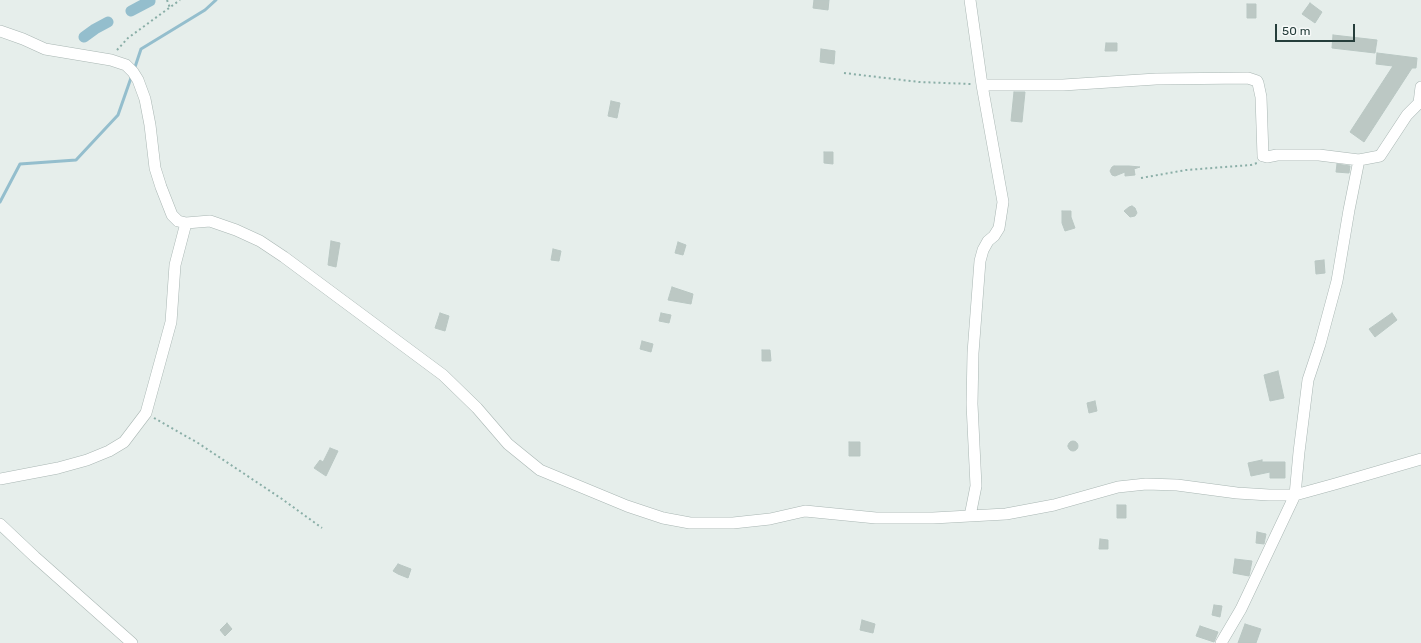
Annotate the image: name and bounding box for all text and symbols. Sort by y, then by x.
scale bar [1277,16,1357,42]
text: 50 m [1282,24,1310,38]

